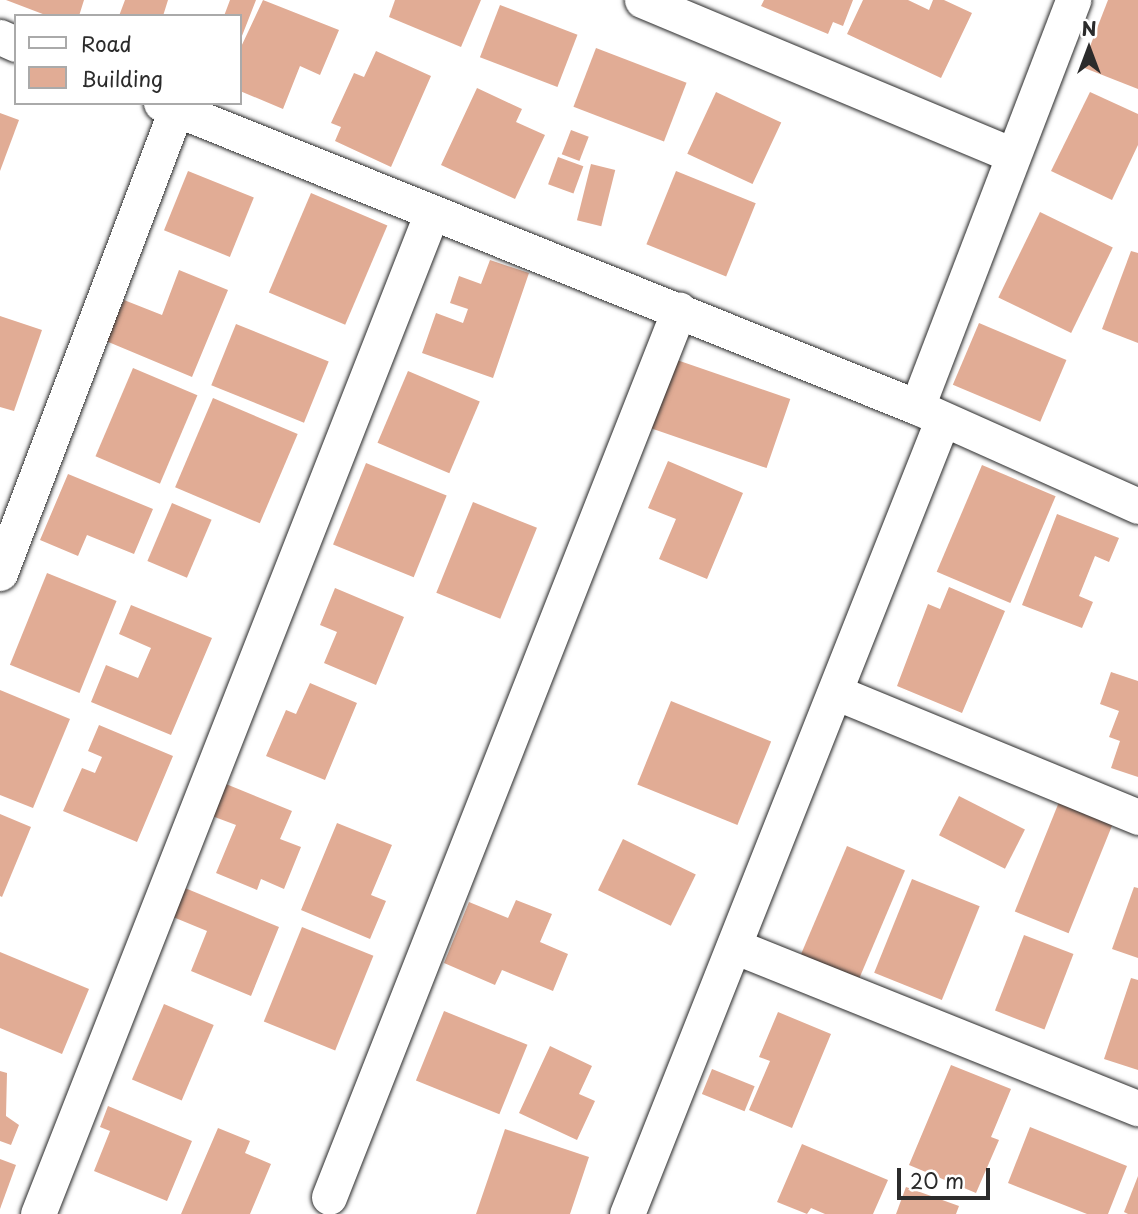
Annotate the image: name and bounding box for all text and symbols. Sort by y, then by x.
legend [14,14,242,105]
north arrow [1054,14,1124,84]
text: N [1081,14,1097,42]
text: Road [81,27,132,59]
text: Building [81,62,163,94]
scale bar [900,1154,993,1198]
text: 20 m [910,1164,964,1196]

